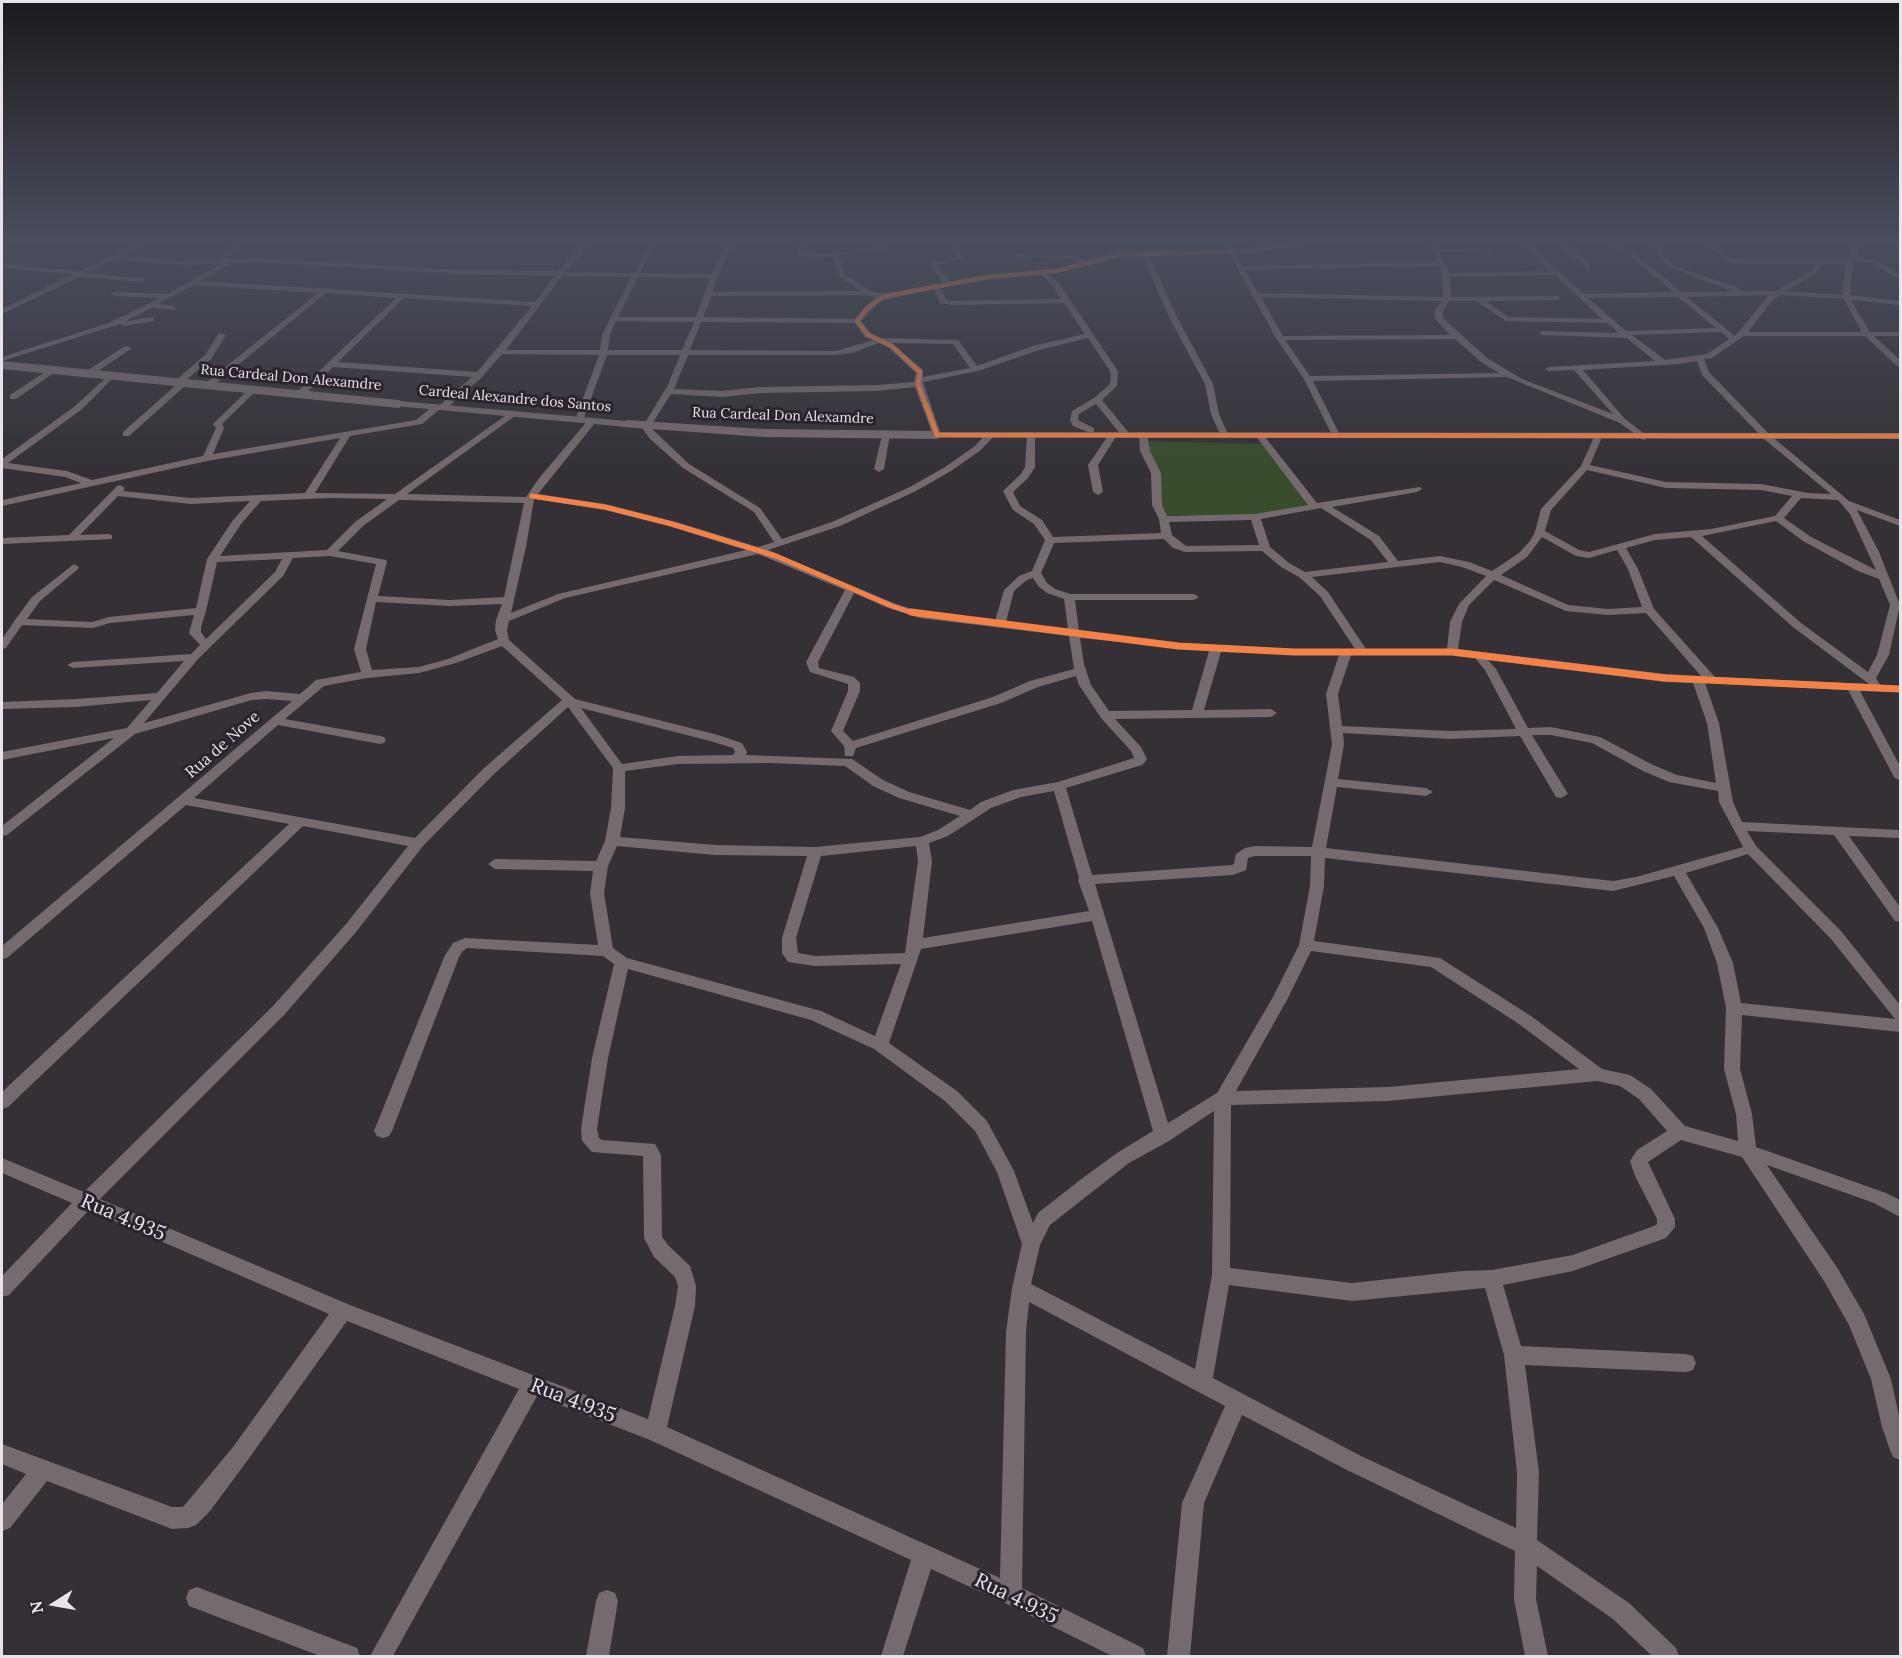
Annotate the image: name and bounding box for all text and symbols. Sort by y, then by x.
street label: Rua Cardeal Don Alexamdre [200,362,382,394]
street label: Cardeal Alexandre dos Santos [418,382,612,416]
street label: Rua Cardeal Don Alexamdre [692,404,874,428]
street label: Rua de Nove [182,707,264,783]
street label: Rua 4.935 [77,1189,169,1247]
street label: Rua 4.935 [527,1374,619,1428]
street label: Rua 4.935 [971,1569,1061,1629]
north arrow [24,1574,84,1634]
text: N [25,1599,47,1615]

